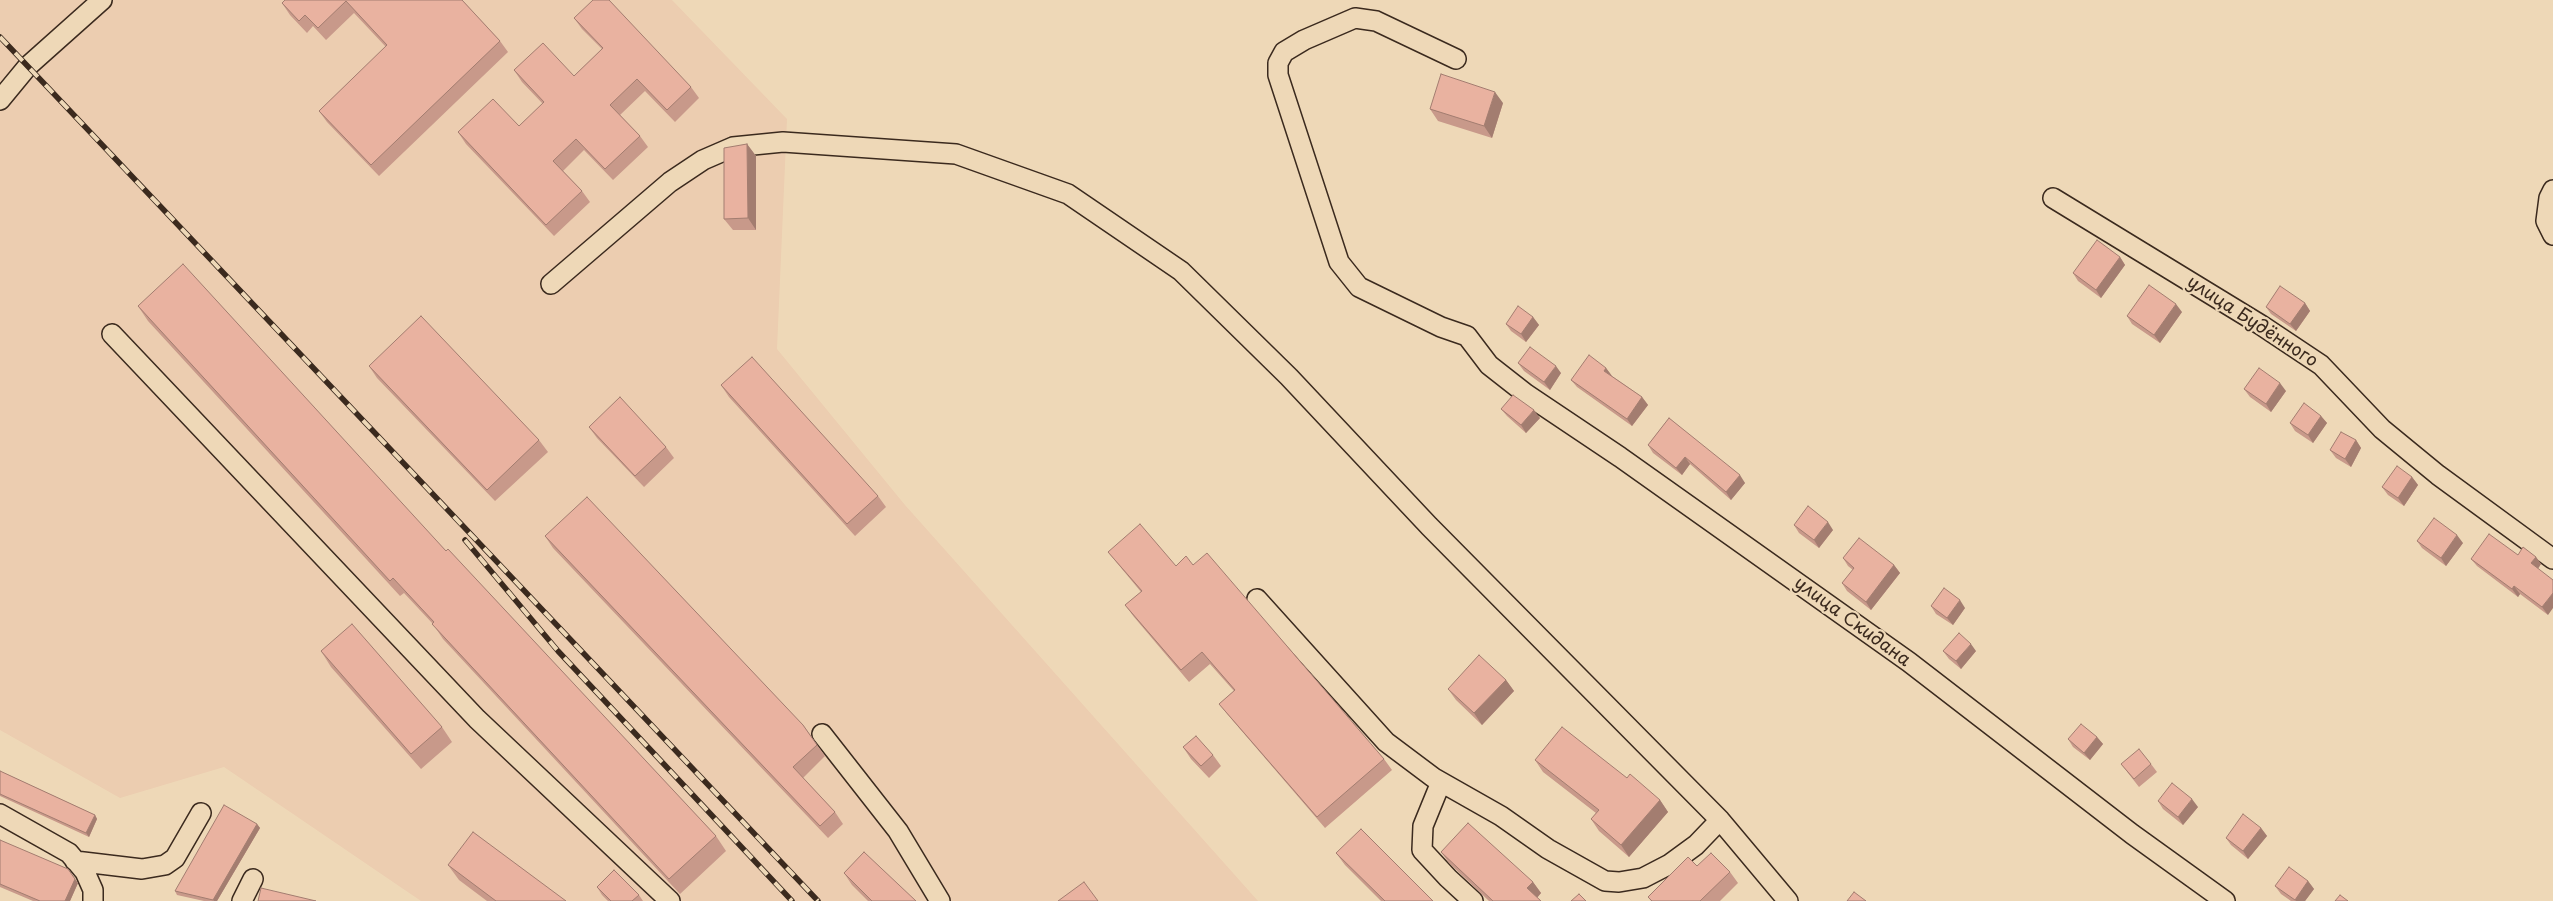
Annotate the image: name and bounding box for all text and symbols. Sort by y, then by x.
street label: улица Будённого [2182,272,2322,372]
street label: улица Скидана [1790,572,1914,672]

